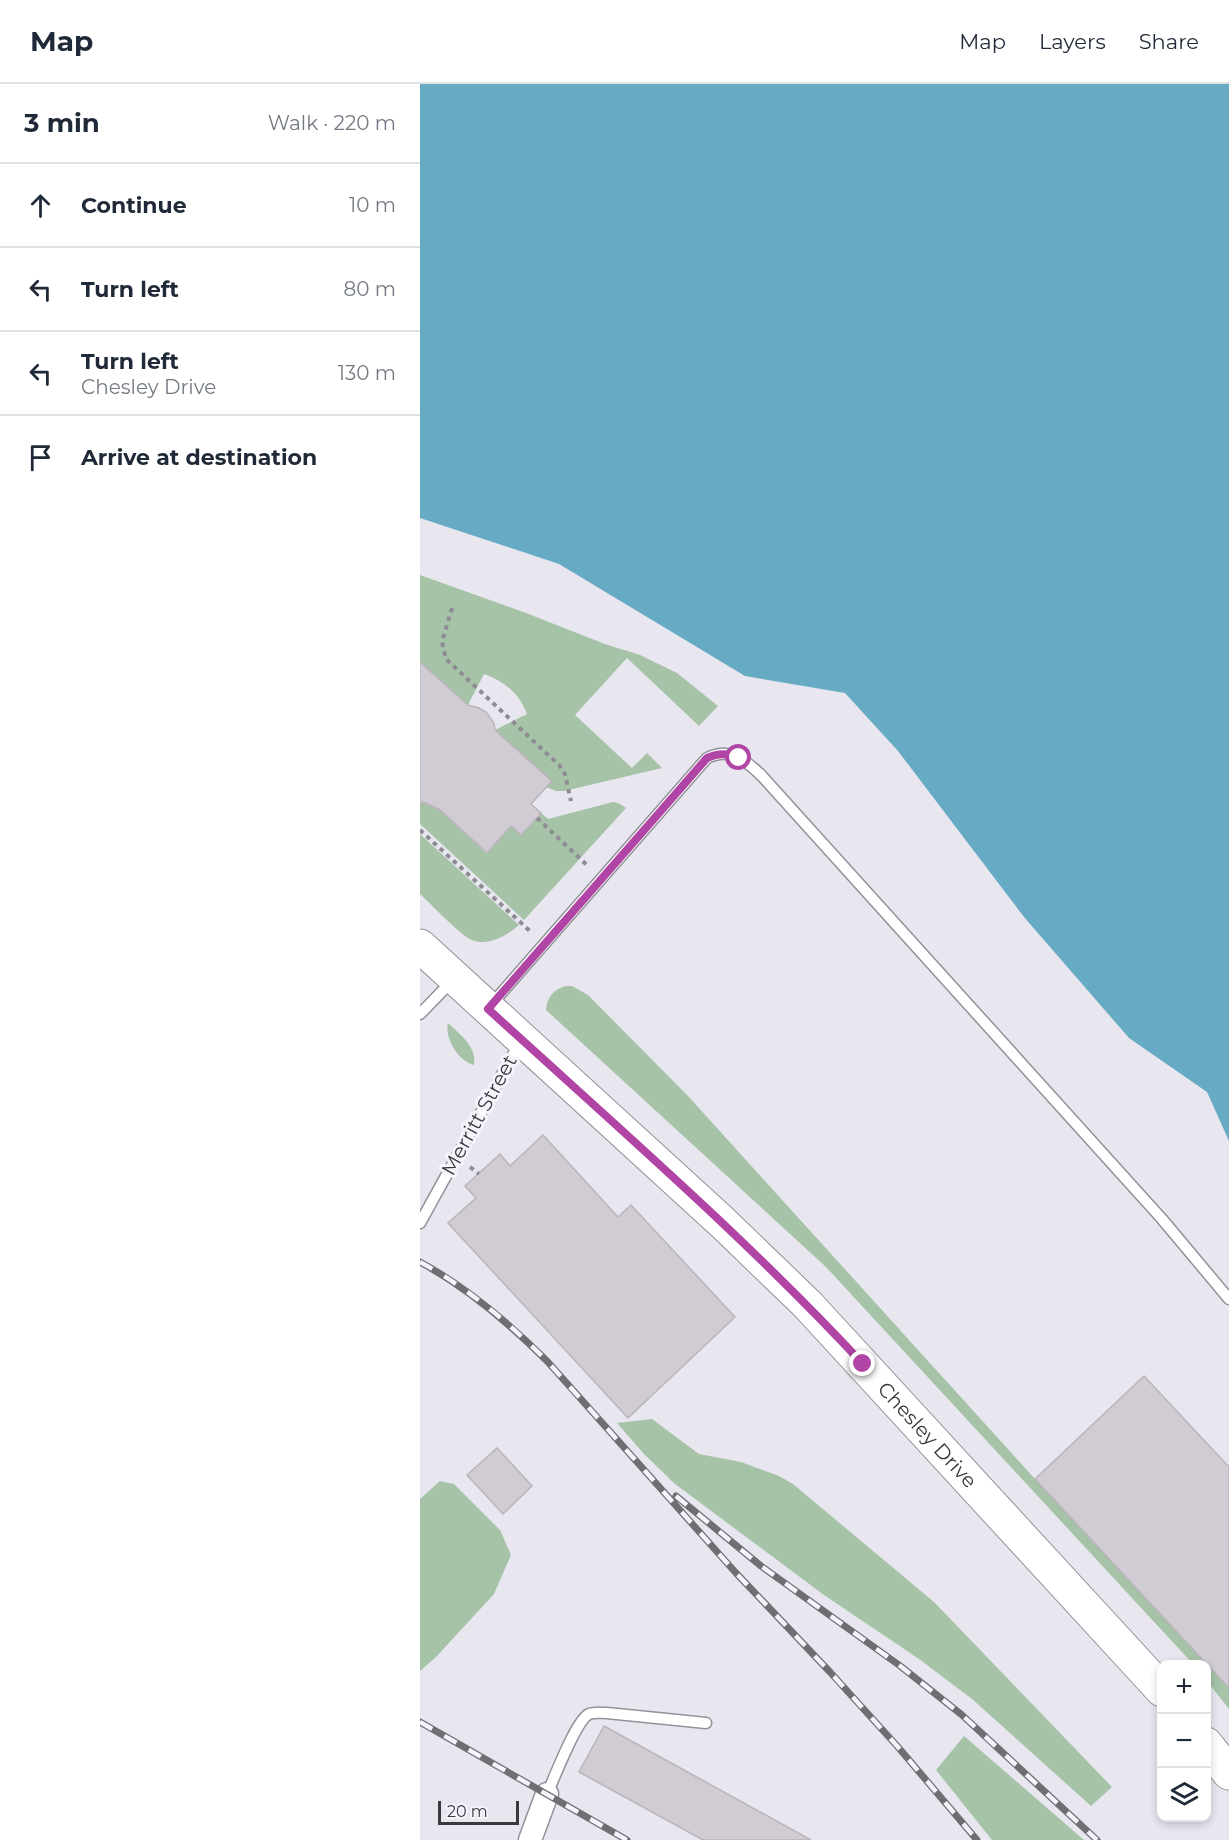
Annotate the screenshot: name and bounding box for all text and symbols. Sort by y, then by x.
text: Map [30,24,93,58]
text: Map [959,29,1006,54]
text: Layers [1039,29,1106,54]
text: Share [1139,29,1199,54]
text: 3 min [24,107,100,139]
text: Walk · 220 m [268,111,396,135]
icon: ahead [24,189,57,222]
text: Continue [81,192,187,219]
text: 10 m [349,193,396,217]
icon: left [24,273,57,306]
text: Turn left [81,276,179,303]
text: 80 m [344,277,396,301]
text: Turn left [81,348,179,375]
icon: left [24,357,57,390]
text: 130 m [338,361,396,385]
text: Chesley Drive [81,375,216,399]
icon: arrive [24,441,57,474]
text: Arrive at destination [81,444,317,471]
route start [725,744,751,770]
street label: Merritt Street [436,1051,522,1179]
route end [849,1350,875,1376]
street label: Chesley Drive [873,1377,982,1493]
map controls [1157,1660,1211,1822]
button: + [1157,1660,1211,1714]
button: − [1157,1714,1211,1768]
button: layers [1157,1768,1211,1822]
scale bar [438,1798,519,1826]
text: 20 m [447,1802,488,1821]

